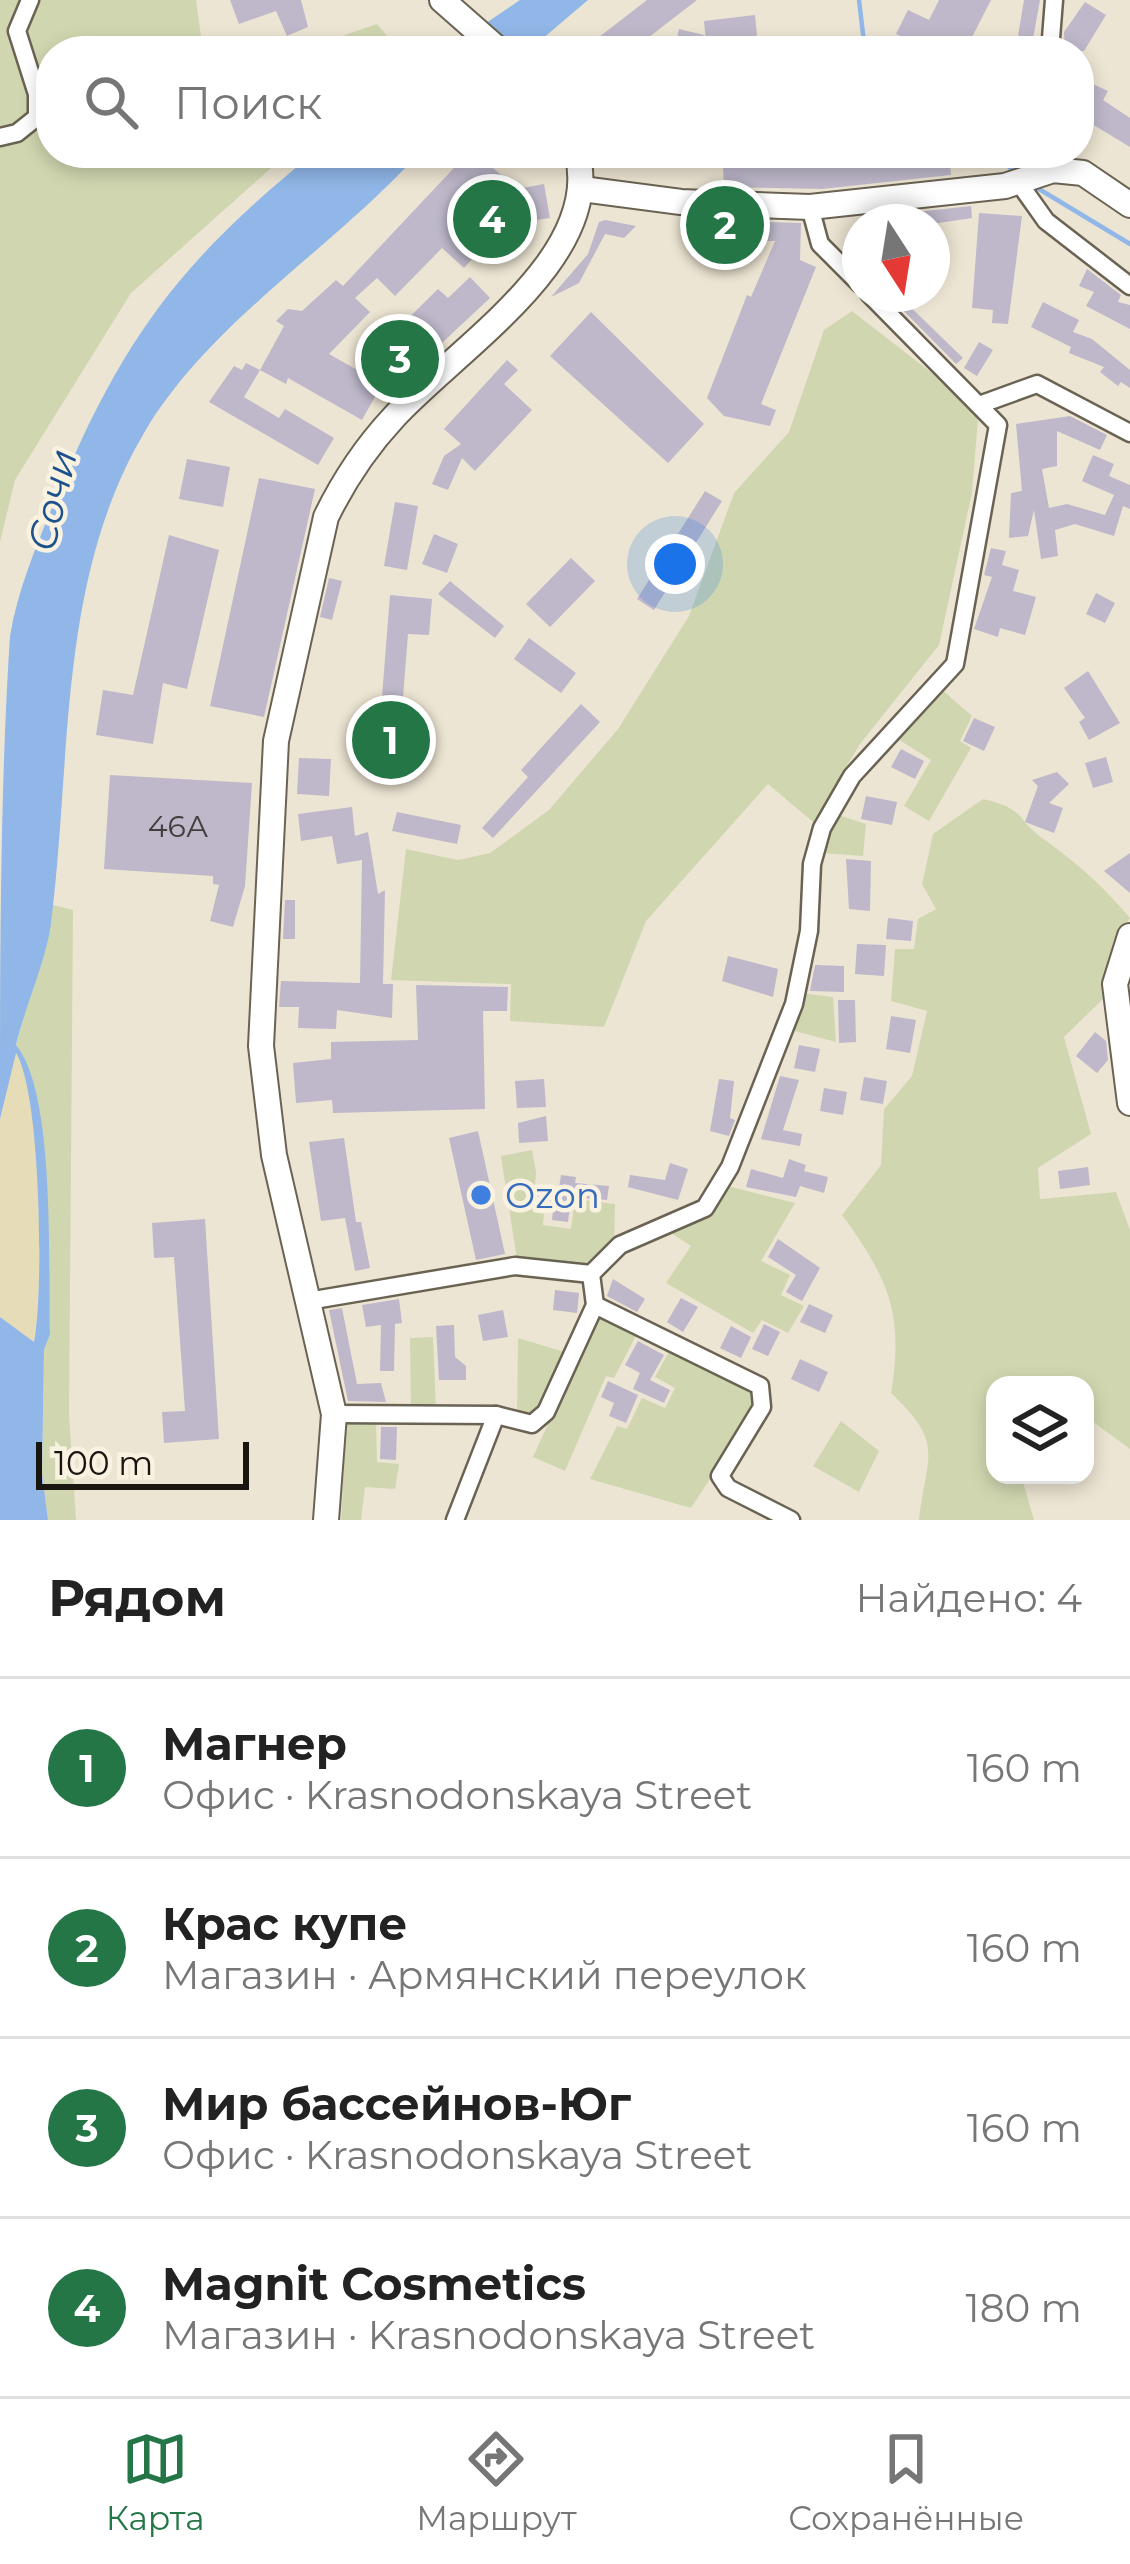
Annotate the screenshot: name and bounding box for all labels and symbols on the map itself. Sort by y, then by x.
pin: 4 [453,174,531,264]
pin: 2 [686,180,764,270]
north arrow [842,204,950,312]
pin: 3 [361,314,439,404]
water label: Сочи [17,444,87,556]
your location [645,534,705,594]
pin: 1 [352,695,430,785]
house number: 46А [148,808,208,845]
place label: Ozon [505,1173,600,1217]
marker: Ozon [468,1182,494,1208]
scale bar [36,1436,249,1489]

